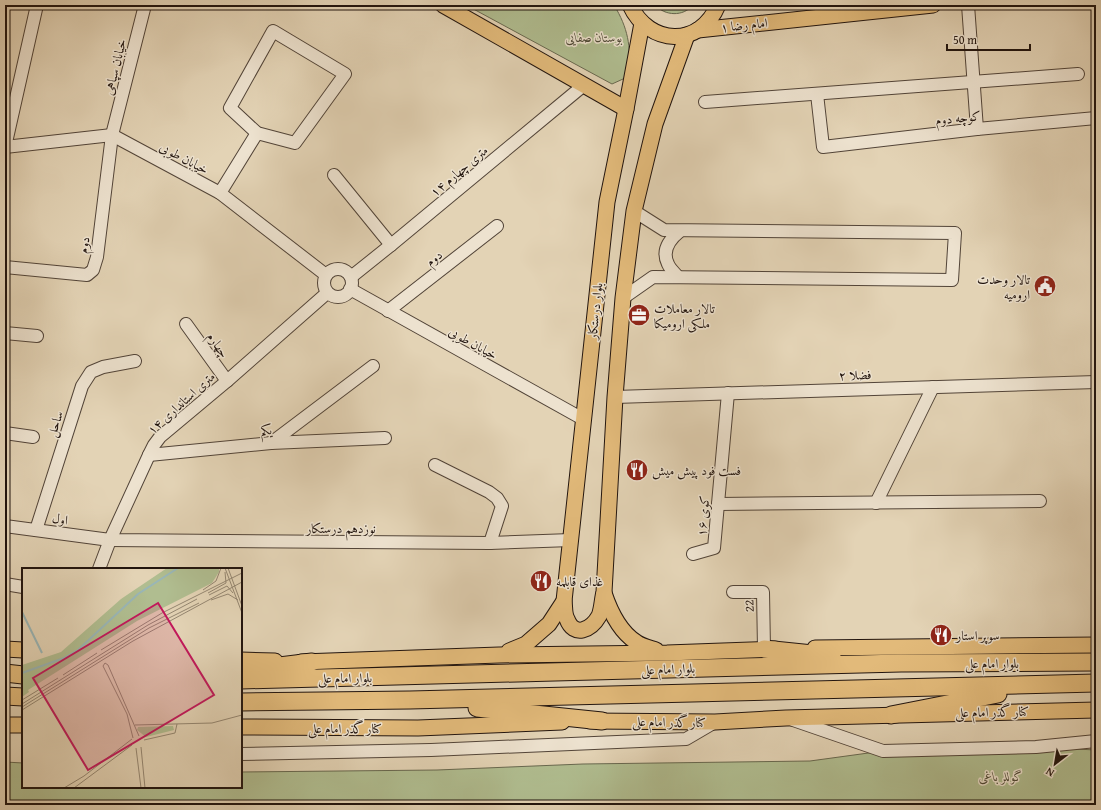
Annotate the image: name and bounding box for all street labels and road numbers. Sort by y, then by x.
street label: امام رضا ۱ [719,13,769,39]
street label: خیابان سپاهی [99,37,131,97]
street label: کوچه دوم [934,106,982,132]
street label: خیابان طوبی [156,137,212,179]
street label: ۱۴ متری چهارم [426,141,493,203]
street label: دوم [73,235,97,255]
street label: دوم [421,245,448,272]
street label: بلوار درستکار [582,282,607,342]
street label: خیابان طوبی [445,322,501,364]
street label: چهارم [201,328,234,363]
street label: فضلا ۲ [838,365,872,385]
street label: ۱۴ متری استانداری [143,367,219,439]
street label: ساحل [42,408,68,440]
street label: یکم [259,420,274,443]
street label: کوی ۱۶ [692,495,714,537]
street label: اول [51,508,69,530]
street label: نوزدهم درستکار [304,519,376,541]
street label: 22 [739,599,759,613]
street label: بلوار امام علی [965,654,1019,675]
street label: بلوار امام علی [641,659,695,681]
street label: بلوار امام علی [318,668,372,690]
street label: کنار گذر امام علی [955,702,1029,724]
street label: کنار گذر امام علی [632,712,706,734]
street label: کنار گذر امام علی [308,719,382,740]

